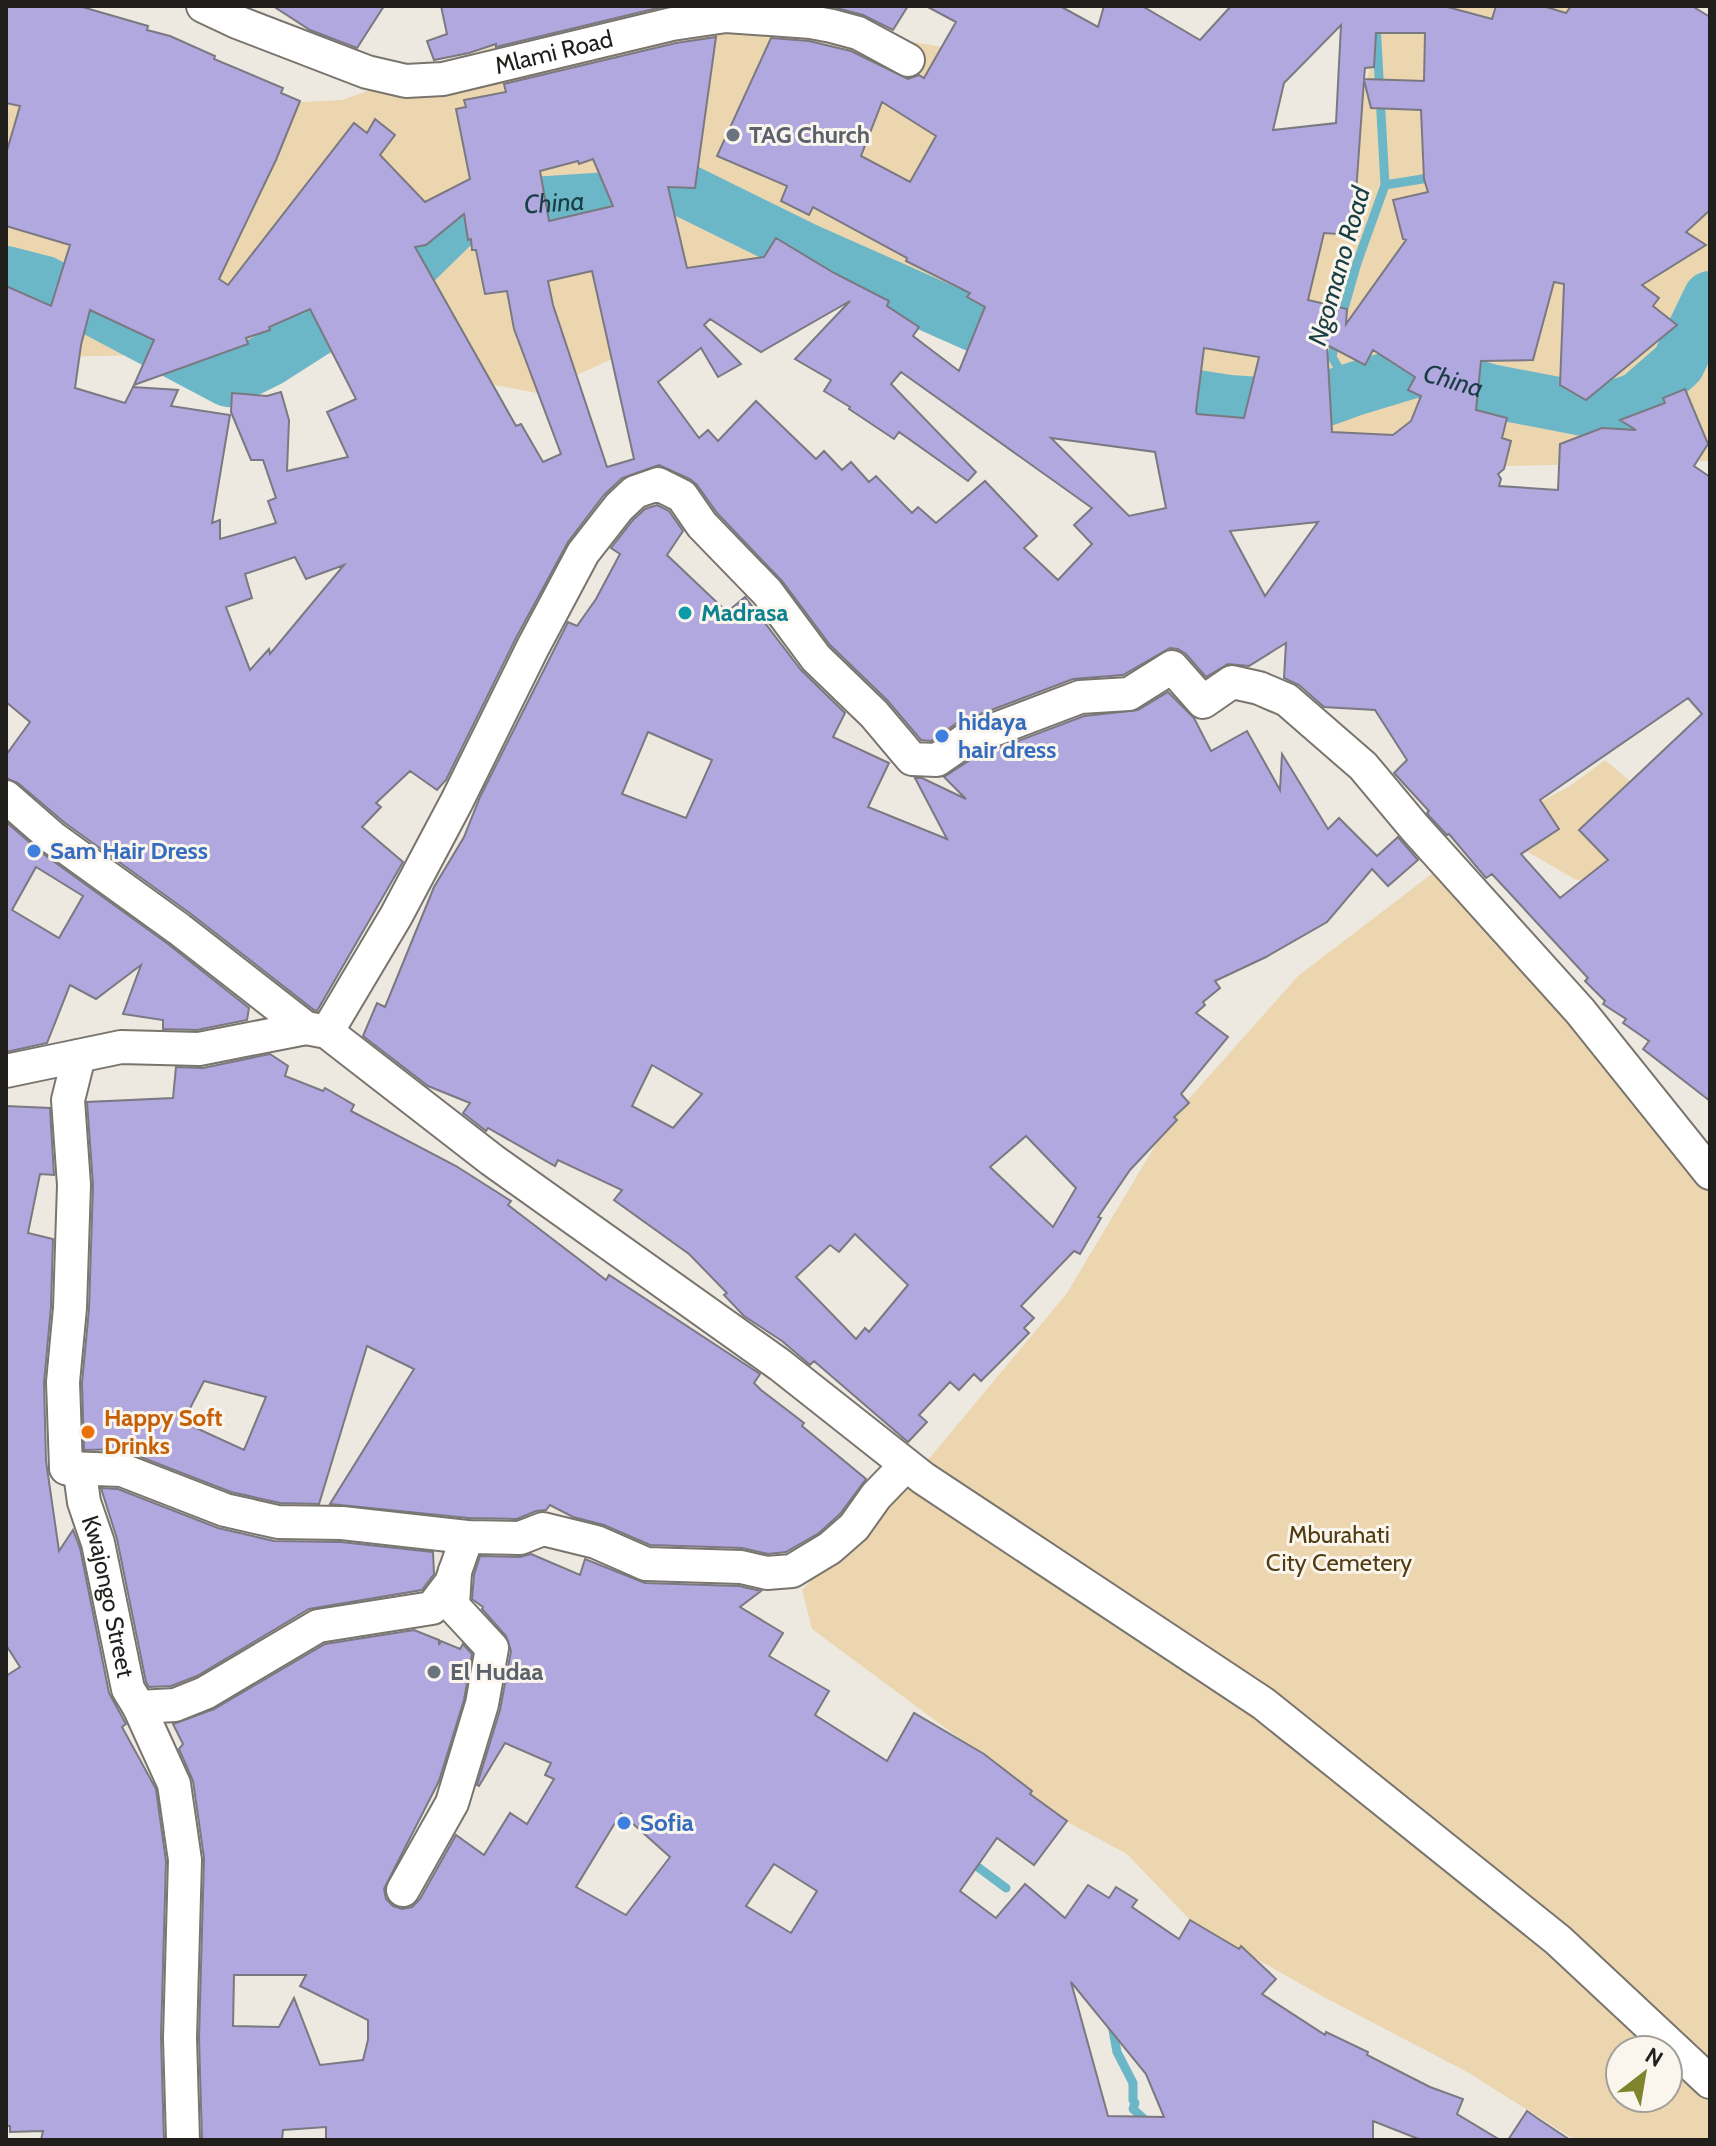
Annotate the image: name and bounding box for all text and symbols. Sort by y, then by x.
street label: Mlami Road [492,24,616,80]
place label: TAG Church [749,120,870,149]
marker: TAG Church [724,126,742,144]
water label: Ngomano Road [1301,181,1377,349]
water label: China [523,185,586,221]
water label: China [1420,357,1487,404]
place label: Madrasa [701,598,788,627]
marker: Madrasa [676,604,694,622]
place label: hidaya hair dress [958,707,1056,764]
marker: hidaya hair dress [933,727,951,745]
place label: Sam Hair Dress [50,836,208,865]
marker: Sam Hair Dress [25,842,43,860]
place label: Happy Soft Drinks [104,1403,223,1460]
marker: Happy Soft Drinks [79,1423,97,1441]
street label: Kwajongo Street [76,1512,140,1680]
park label: Mburahati City Cemetery [1266,1520,1412,1577]
place label: El Hudaa [450,1657,543,1686]
marker: El Hudaa [425,1663,443,1681]
place label: Sofia [640,1808,694,1837]
marker: Sofia [615,1814,633,1832]
north arrow [1604,2034,1684,2114]
text: N [1640,2042,1668,2073]

